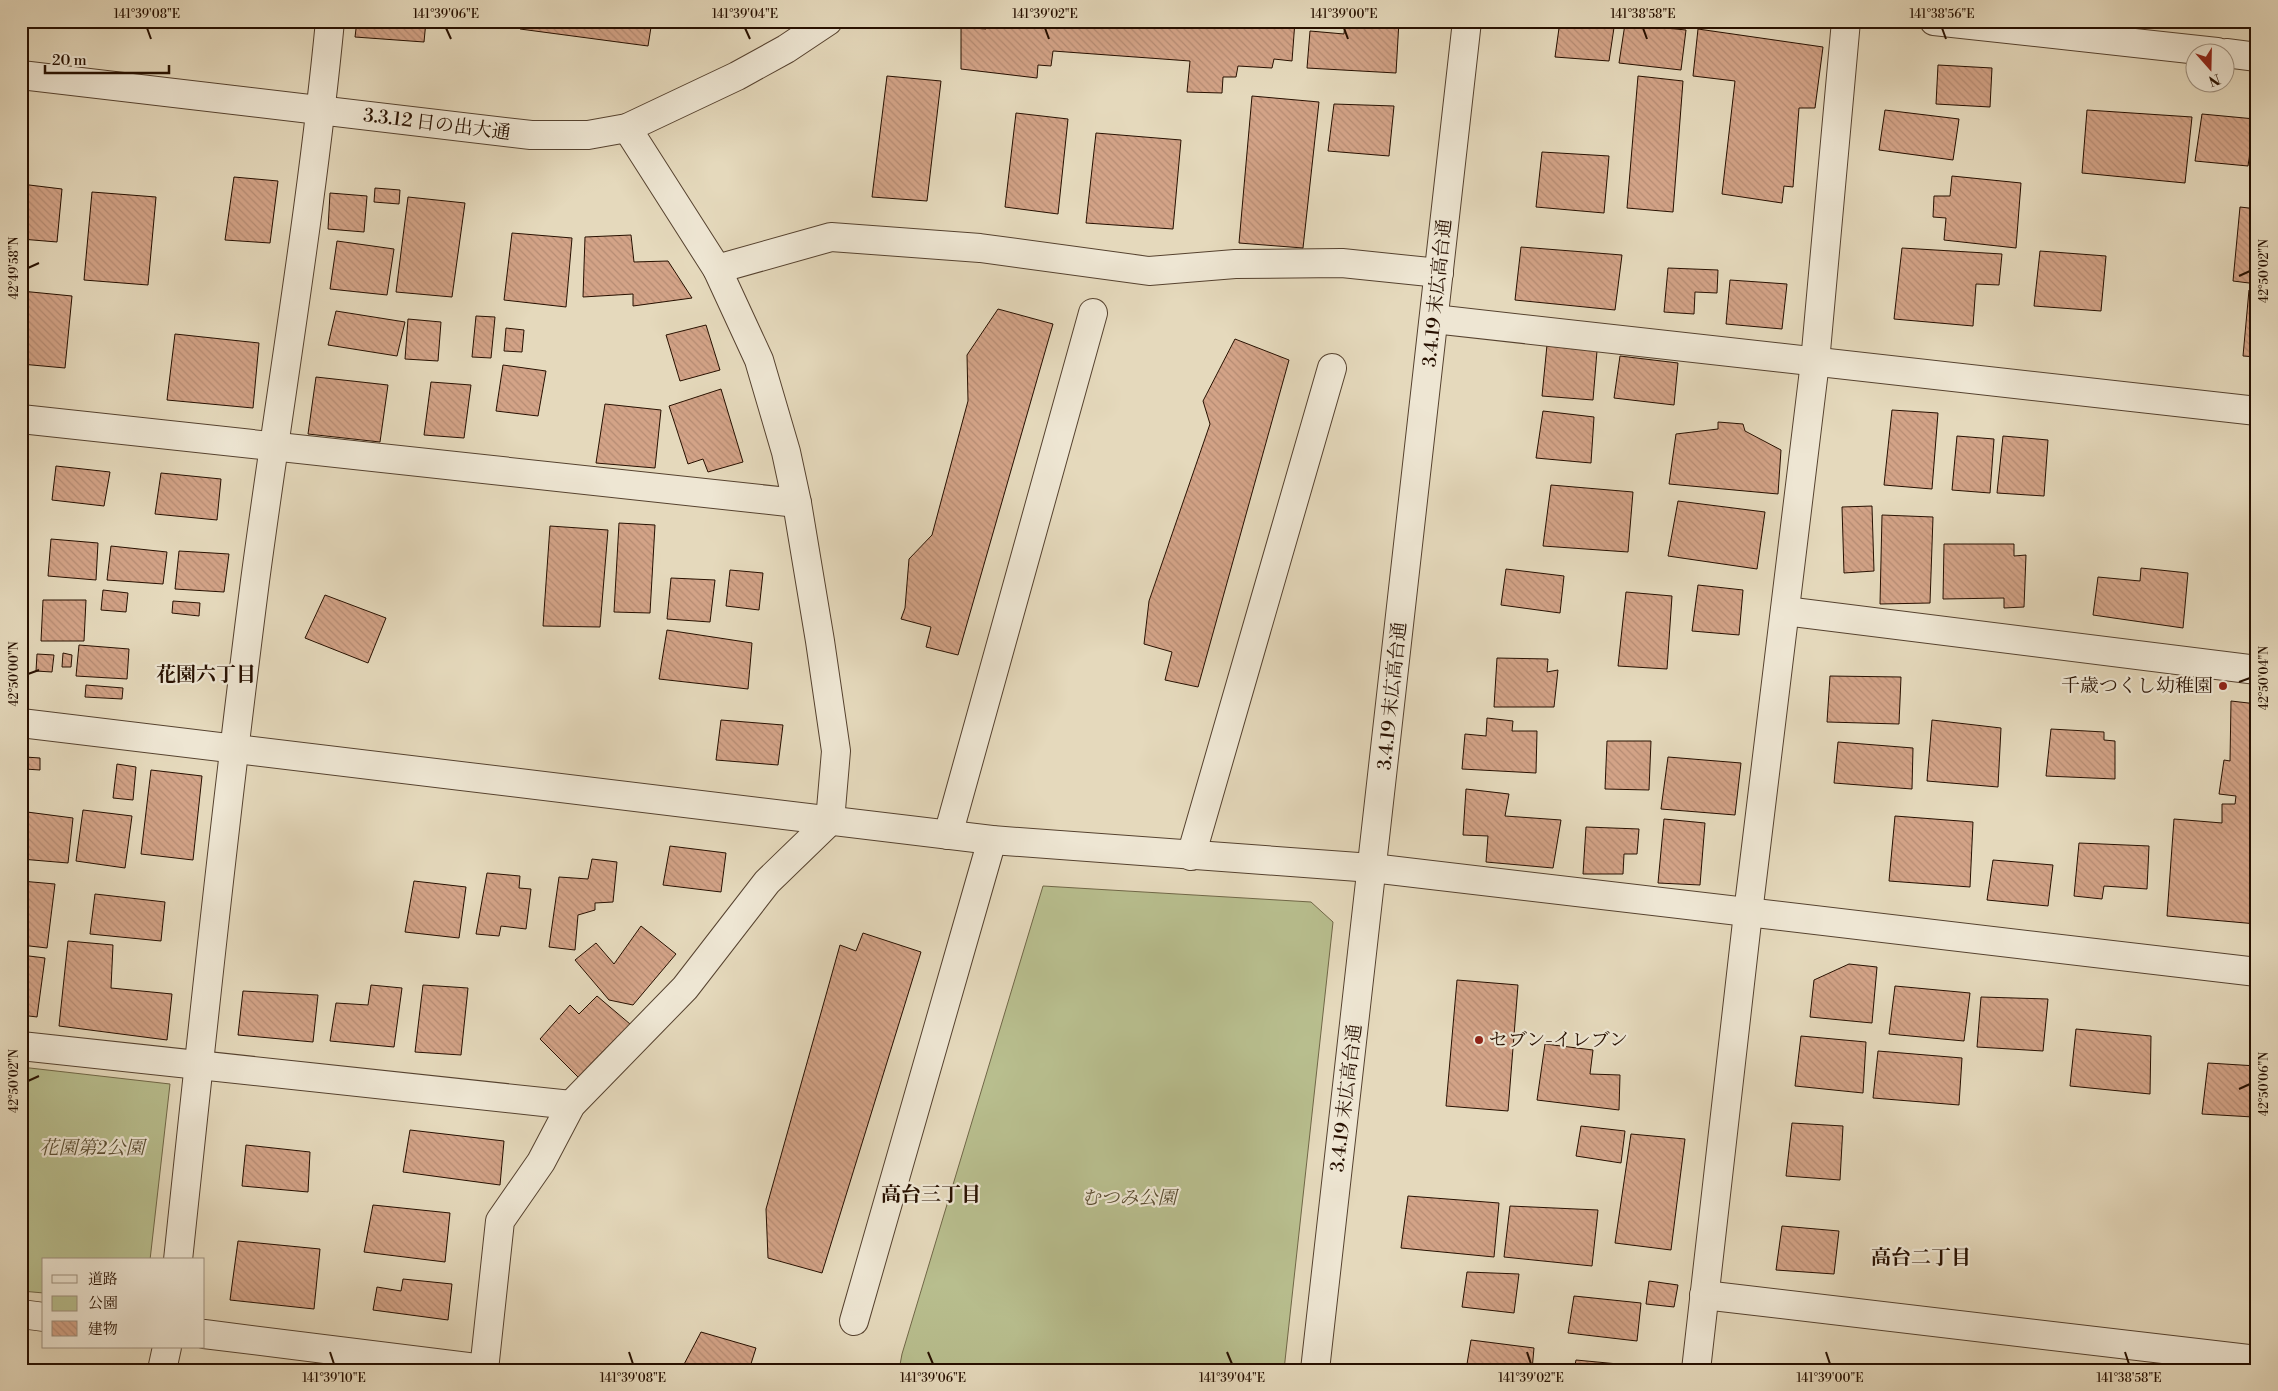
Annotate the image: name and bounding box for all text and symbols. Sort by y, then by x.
text: 141°39'08"E [114,7,180,22]
text: 141°39'06"E [413,7,479,22]
text: 141°39'04"E [712,7,778,22]
text: 141°39'02"E [1012,7,1078,22]
text: 141°39'00"E [1311,7,1377,22]
text: 141°38'58"E [1610,7,1676,22]
text: 141°38'56"E [1910,7,1974,22]
scale bar [45,42,169,74]
north arrow [2186,42,2236,92]
text: 20 m [52,51,87,70]
text: N [2206,69,2222,90]
street label: 3.3.12 日の出大通 [362,103,512,145]
street label: 3.4.19 末広高台通 [1417,218,1457,368]
text: 42°49'58"N [7,236,22,300]
text: 42°50'02"N [2257,239,2272,303]
street label: 3.4.19 末広高台通 [1372,621,1412,771]
text: 42°50'00"N [7,641,22,707]
text: 42°50'04"N [2257,646,2272,710]
district label: 花園六丁目 [156,663,256,688]
place label: 千歳つくし幼稚園 [2061,674,2213,698]
marker: 千歳つくし幼稚園 [2217,680,2229,692]
street label: 3.4.19 末広高台通 [1325,1023,1367,1173]
place label: セブン-イレブン [1489,1028,1628,1052]
marker: セブン-イレブン [1473,1034,1485,1046]
text: 42°50'02"N [7,1049,22,1113]
text: 42°50'06"N [2257,1052,2272,1116]
park label: 花園第2公園 [39,1136,148,1160]
district label: 高台三丁目 [881,1183,981,1208]
park label: むつみ公園 [1081,1186,1179,1210]
district label: 高台二丁目 [1871,1246,1971,1271]
legend [42,1258,205,1348]
text: 道路 [88,1270,118,1289]
text: 公園 [88,1294,118,1313]
text: 建物 [88,1320,118,1339]
text: 141°39'10"E [302,1371,366,1386]
text: 141°39'08"E [600,1371,666,1386]
text: 141°39'06"E [900,1371,966,1386]
text: 141°39'04"E [1199,1371,1265,1386]
text: 141°39'02"E [1498,1371,1564,1386]
text: 141°39'00"E [1797,1371,1863,1386]
text: 141°38'58"E [2096,1371,2162,1386]

